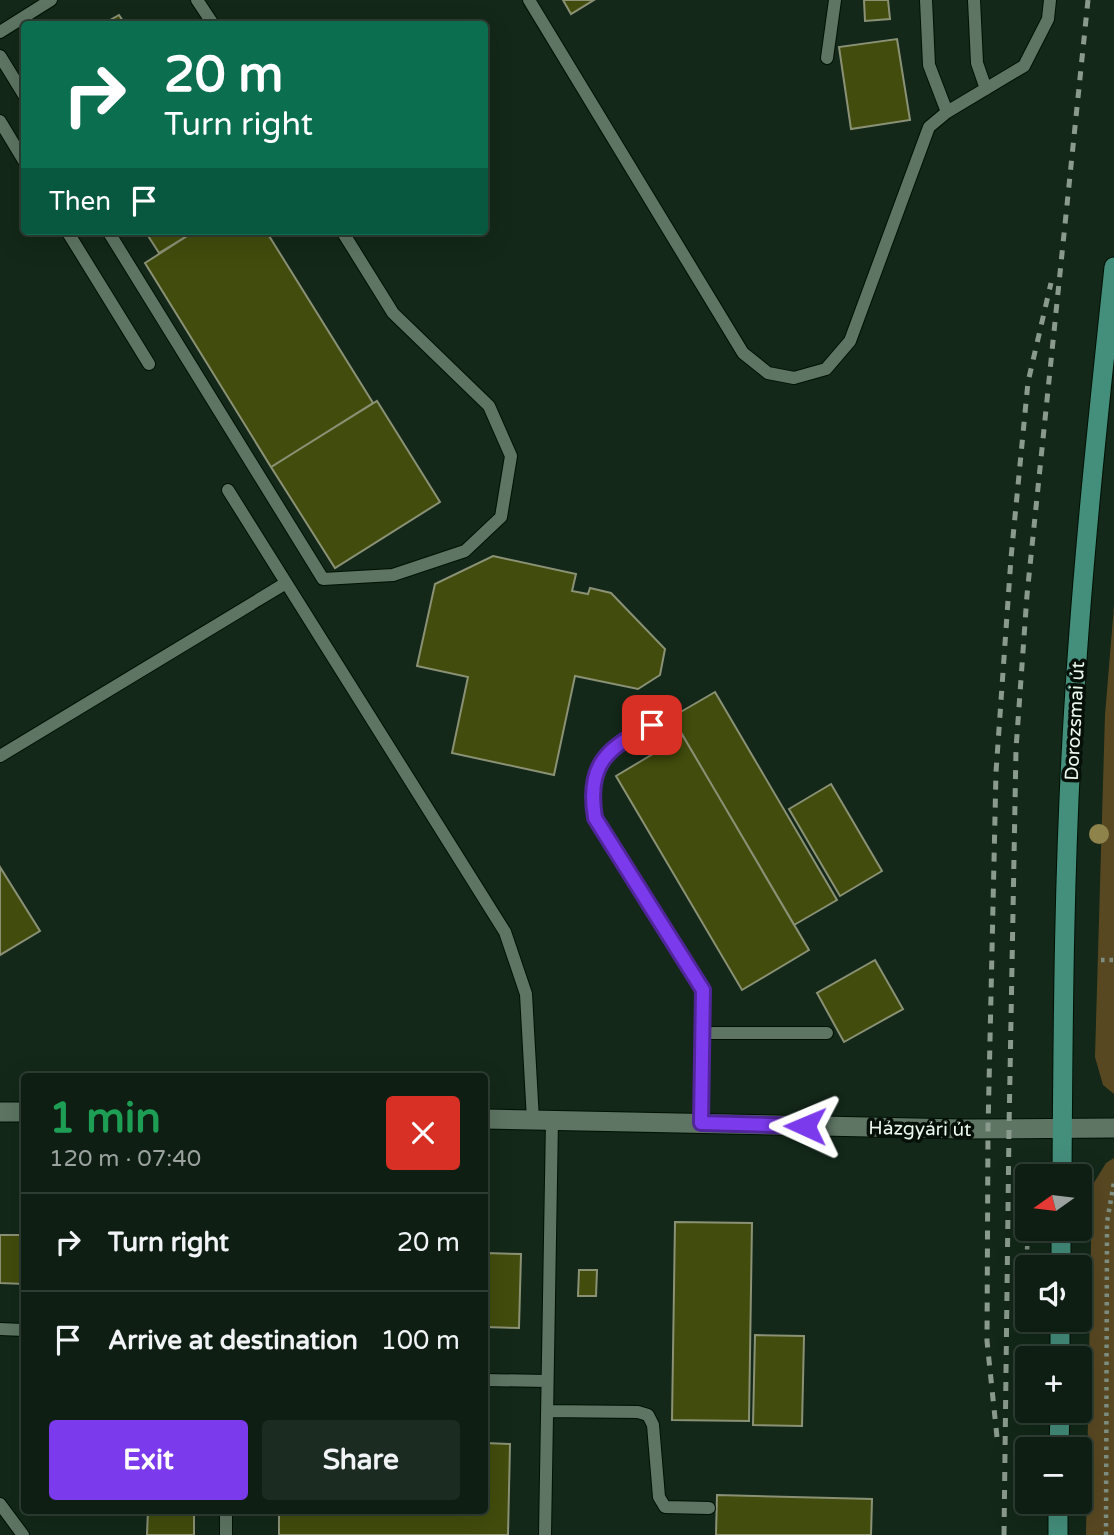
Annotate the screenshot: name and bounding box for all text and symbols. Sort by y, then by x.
text: 20 m [164,46,283,105]
icon: right [49,49,140,140]
text: Turn right [164,106,313,144]
icon: arrive [125,182,163,220]
text: Then [49,186,111,217]
street label: Dorozsmai út [1061,661,1089,781]
pin [622,695,682,755]
icon: arrive [633,706,671,744]
position arrow [768,1089,842,1163]
text: 1 min [49,1093,161,1144]
button: close [386,1096,460,1170]
street label: Házgyári út [868,1117,972,1141]
text: 120 m · 07:40 [49,1145,201,1173]
north arrow [1015,1164,1092,1241]
map controls [1015,1164,1092,1514]
icon: right [49,1223,87,1261]
text: Turn right [108,1227,229,1258]
text: 20 m [397,1227,460,1258]
button: sound [1015,1255,1092,1332]
icon: arrive [49,1321,87,1359]
text: Arrive at destination [108,1325,358,1356]
text: 100 m [380,1325,460,1356]
button: + [1015,1346,1092,1423]
button: Exit [49,1420,248,1500]
button: Share [262,1420,460,1500]
button: − [1015,1437,1092,1514]

